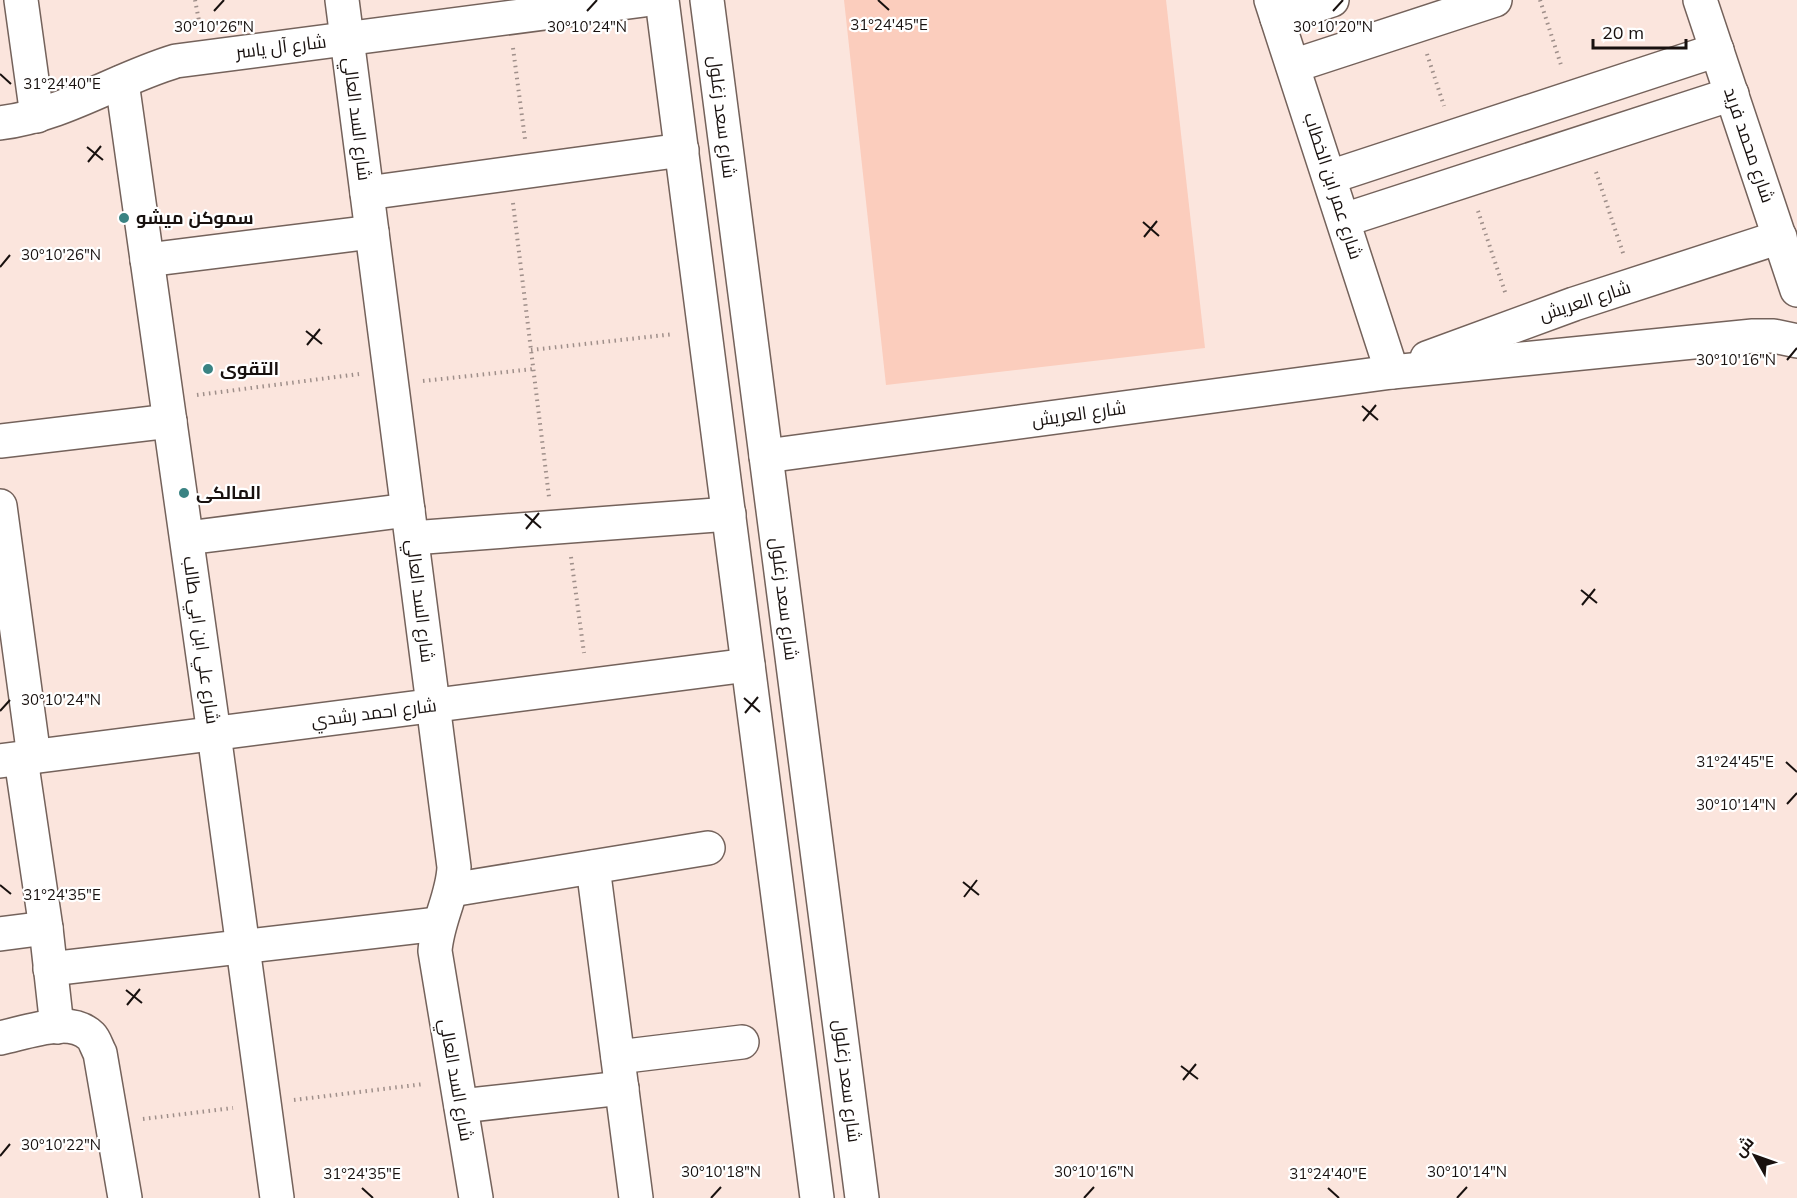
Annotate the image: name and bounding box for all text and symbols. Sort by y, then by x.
scale bar [1593,12,1686,50]
text: 31°24'45"E [850,15,928,34]
text: 30°10'26"N [174,17,254,36]
text: 30°10'24"N [547,17,627,36]
text: 30°10'20"N [1293,17,1373,36]
text: 20 m [1602,21,1644,44]
street label: شارع آل ياسر [233,30,328,65]
street label: شارع سعد زغلول [703,54,741,180]
street label: شارع السد العالي [336,56,376,182]
text: 31°24'40"E [23,74,101,93]
street label: شارع محمد فريد [1718,84,1780,206]
street label: شارع عمر ابن الخطاب [1298,110,1368,262]
place label: سموكن ميشو [136,206,254,229]
marker: سموكن ميشو [117,211,131,225]
text: 30°10'26"N [21,245,101,264]
street label: شارع العريش [1536,275,1634,327]
text: 30°10'16"N [1696,350,1776,369]
place label: التقوى [220,357,279,380]
marker: التقوى [201,362,215,376]
street label: شارع العريش [1030,396,1128,432]
place label: المالكى [196,481,261,504]
marker: المالكى [177,486,191,500]
street label: شارع سعد زغلول [765,536,803,662]
street label: شارع السد العالي [399,538,439,664]
street label: شارع علي ابن ابي طالب [175,554,225,726]
text: 30°10'24"N [21,690,101,709]
street label: شارع احمد رشدي [310,693,438,735]
text: 31°24'45"E [1696,752,1774,771]
text: 30°10'14"N [1696,795,1776,814]
text: 31°24'35"E [23,885,101,904]
street label: شارع السد العالي [431,1017,479,1144]
street label: شارع سعد زغلول [828,1018,866,1144]
north arrow [1725,1126,1785,1186]
text: ش [1729,1132,1758,1161]
text: 30°10'22"N [21,1135,101,1154]
text: 30°10'18"N [681,1162,761,1181]
text: 30°10'16"N [1054,1162,1134,1181]
text: 30°10'14"N [1427,1162,1507,1181]
text: 31°24'35"E [323,1164,401,1183]
text: 31°24'40"E [1289,1164,1367,1183]

